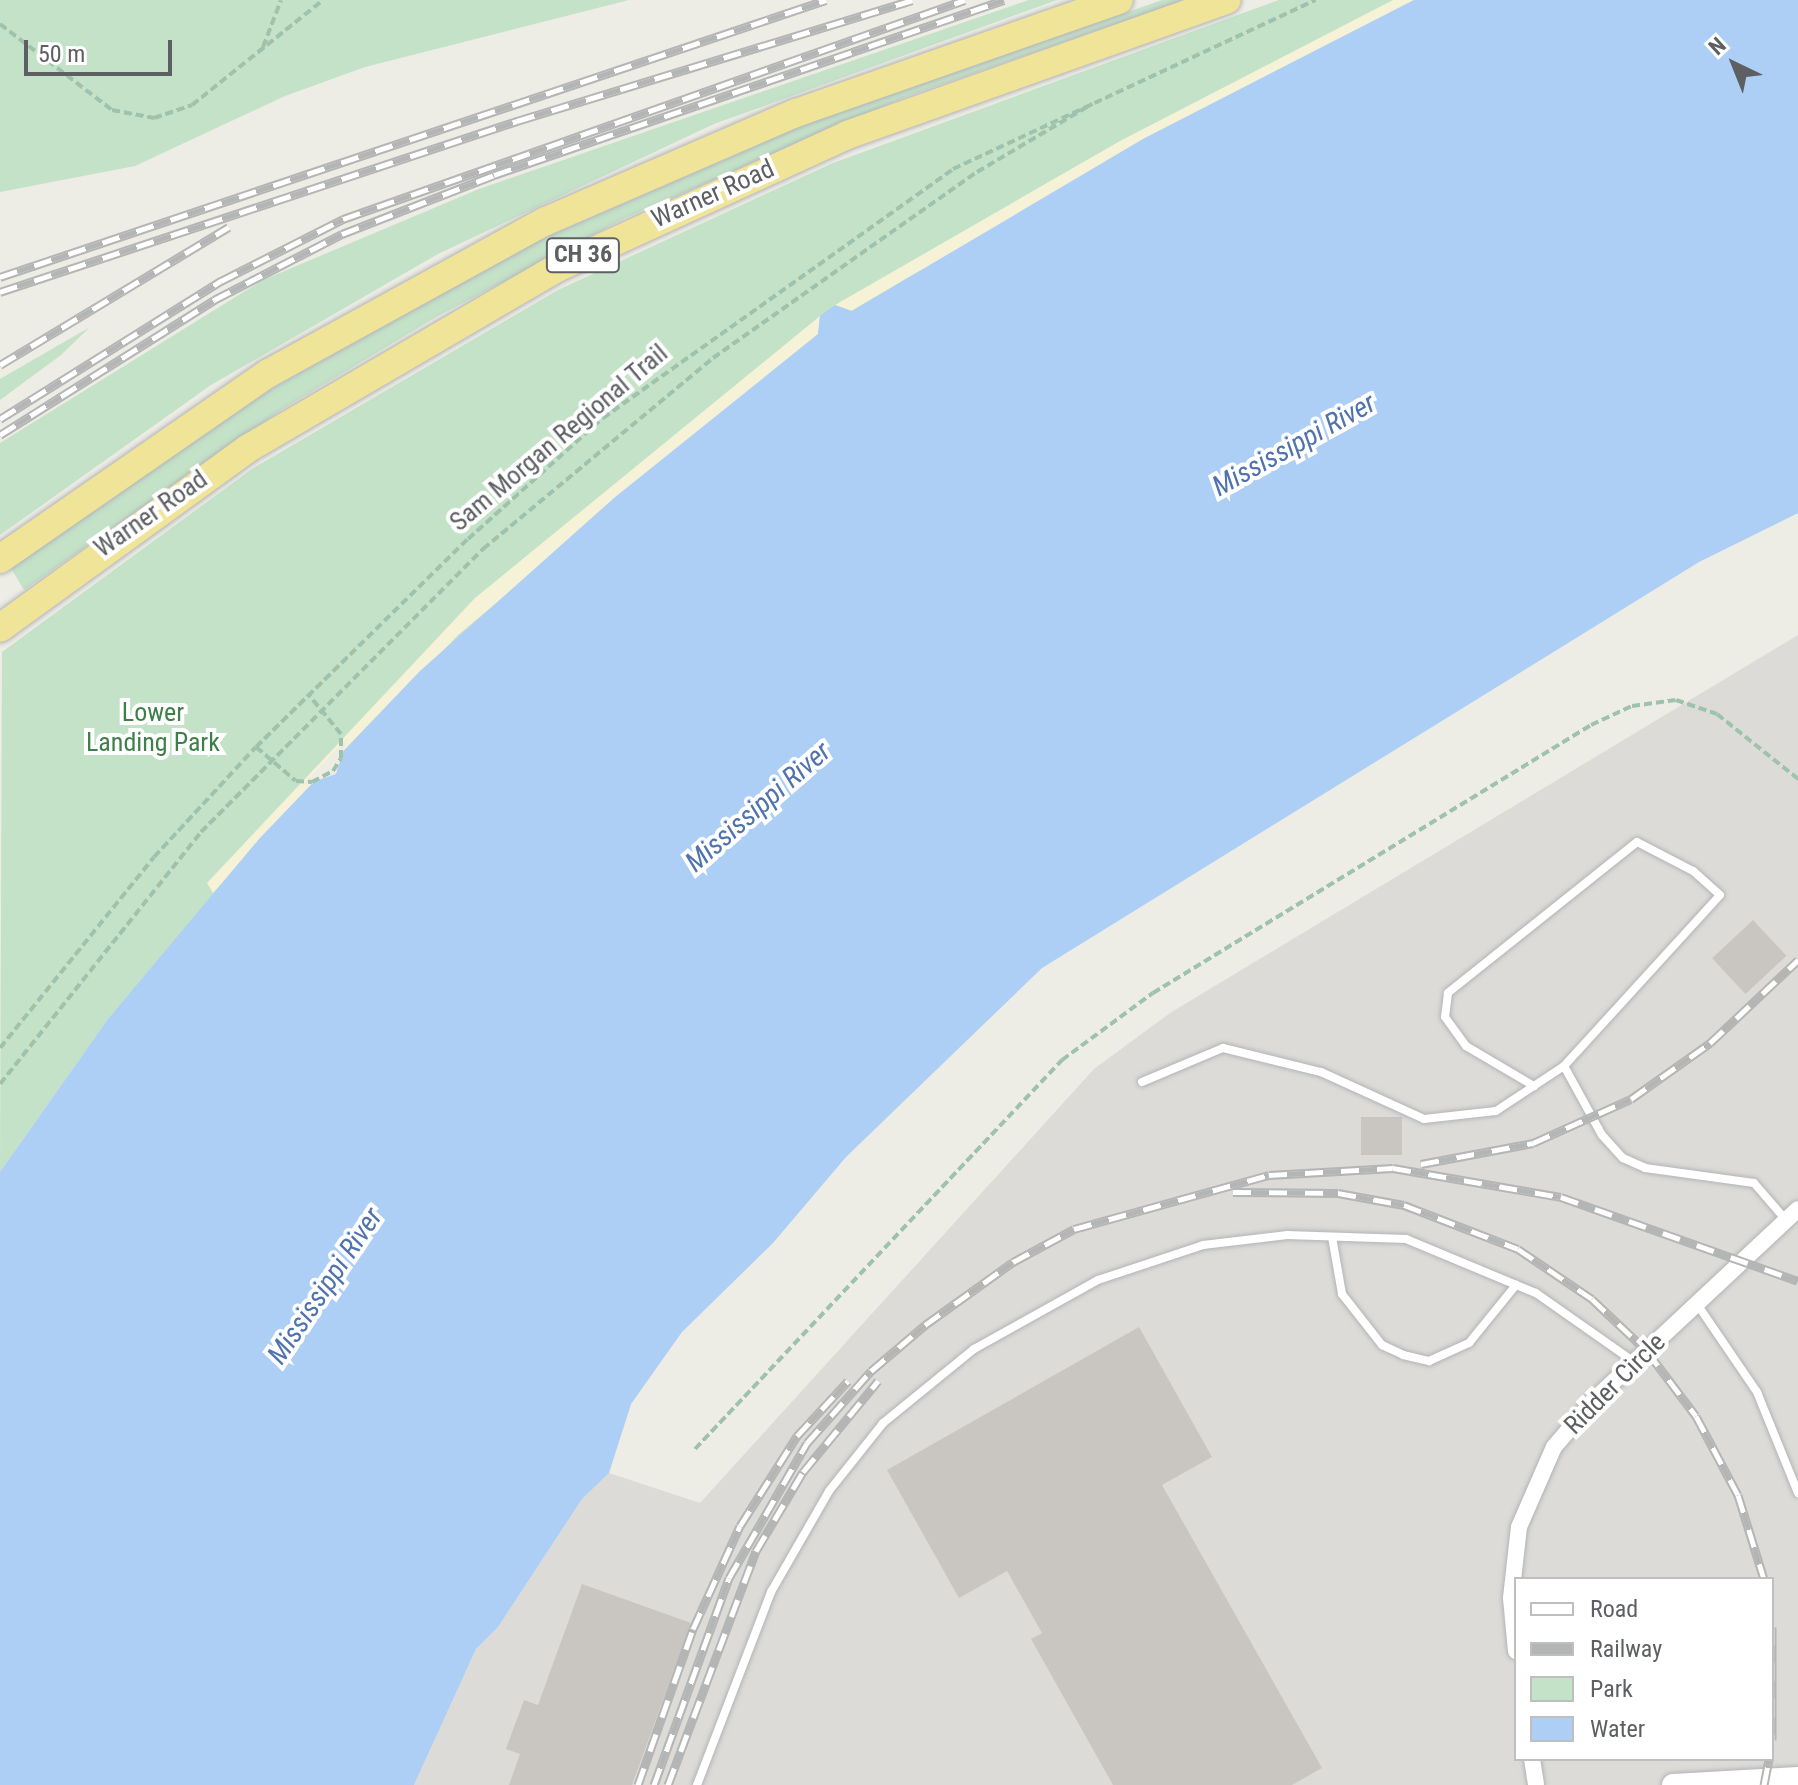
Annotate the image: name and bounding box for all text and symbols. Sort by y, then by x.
scale bar [28,24,176,74]
north arrow [1694,24,1774,104]
text: N [1704,32,1731,60]
text: 50 m [38,40,85,68]
street label: Warner Road [647,153,779,235]
road number: CH 36 [545,235,621,275]
street label: Sam Morgan Regional Trail [444,338,674,538]
water label: Mississippi River [1207,386,1381,504]
street label: Warner Road [89,464,213,564]
park label: Lower Landing Park [86,697,220,758]
water label: Mississippi River [679,735,837,879]
water label: Mississippi River [260,1201,390,1371]
street label: Ridder Circle [1558,1327,1672,1441]
legend [1514,1577,1774,1761]
text: Road [1590,1595,1638,1623]
text: Railway [1590,1635,1662,1663]
text: Park [1590,1675,1633,1703]
text: Water [1590,1715,1645,1743]

